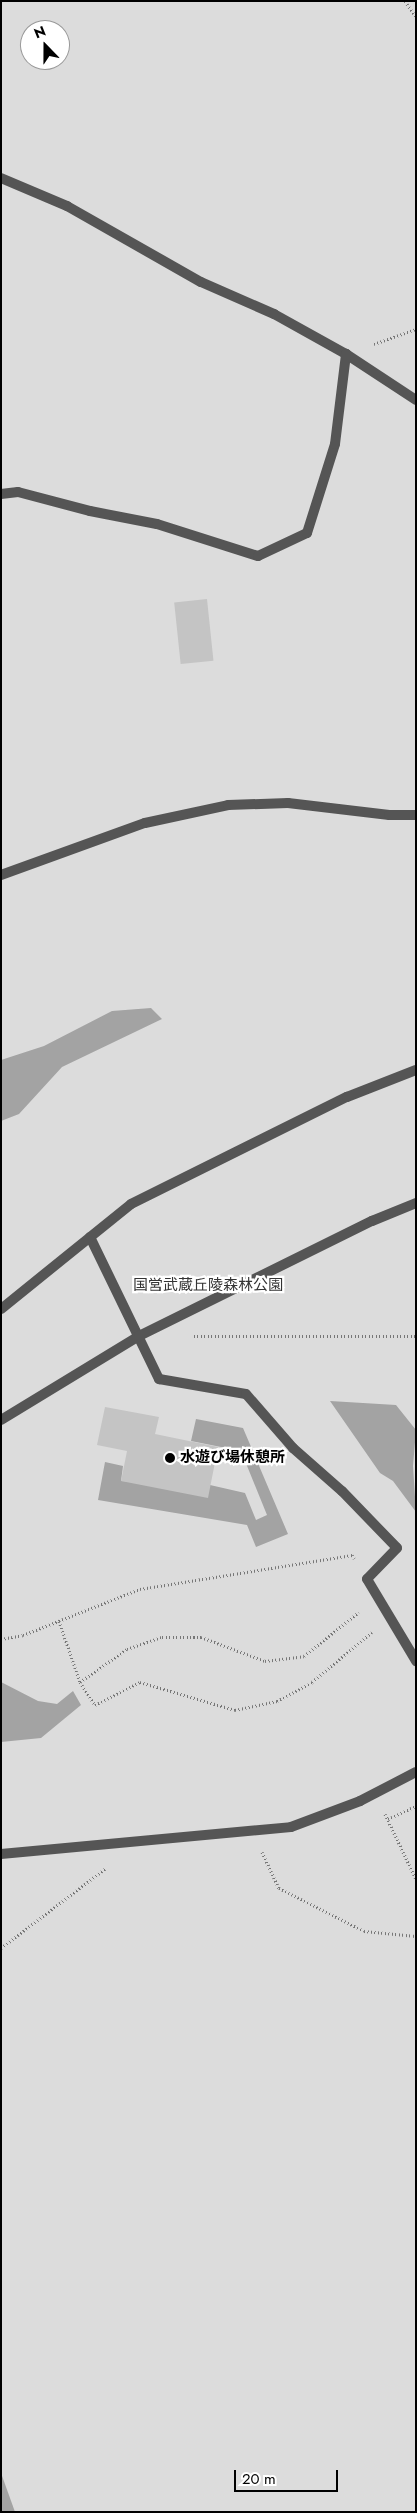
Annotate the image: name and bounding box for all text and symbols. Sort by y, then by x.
north arrow [20,20,70,70]
text: N [31,21,49,43]
park label: 国営武蔵丘陵森林公園 [133,1277,283,1295]
place label: 水遊び場休憩所 [180,1449,285,1467]
marker: 水遊び場休憩所 [164,1452,176,1464]
scale bar [237,2460,341,2492]
text: 20 m [242,2468,276,2490]

